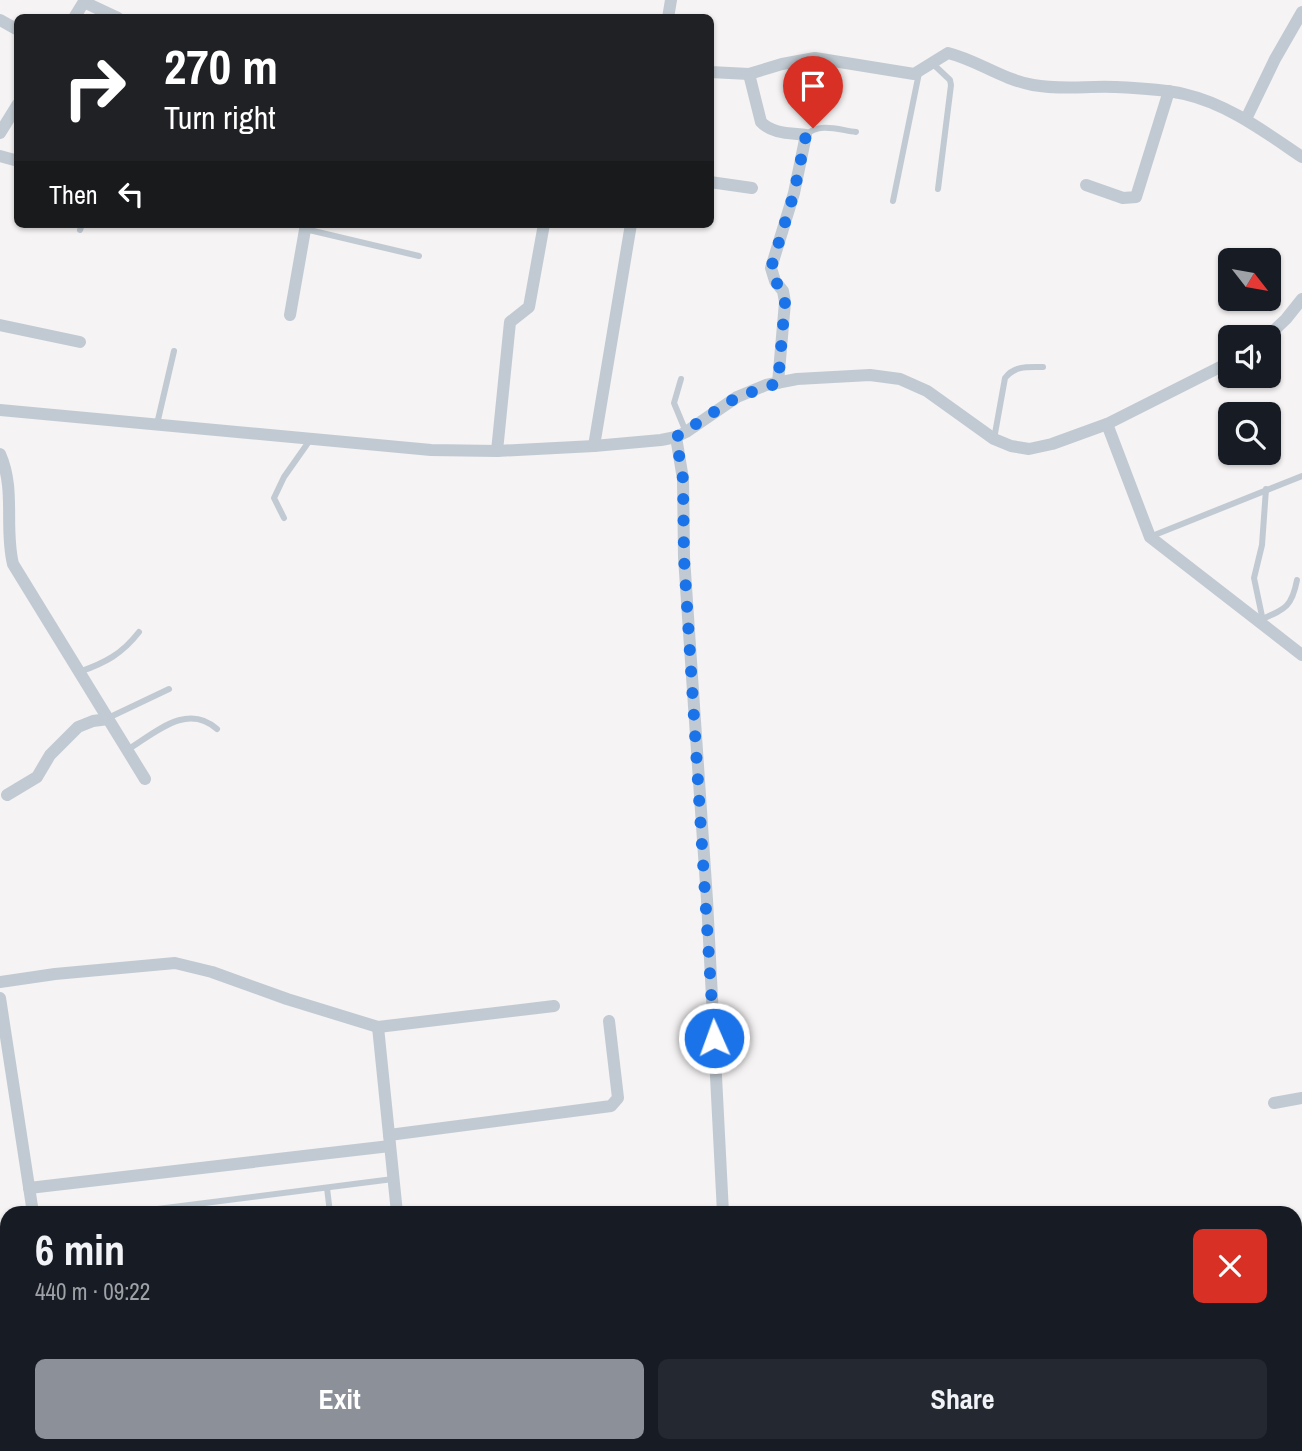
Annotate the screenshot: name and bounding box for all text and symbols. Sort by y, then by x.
text: 270 m [164,33,278,99]
icon: right [49,42,140,133]
pin [783,56,843,128]
icon: arrive [794,67,832,105]
text: Turn right [164,96,276,139]
icon: left [112,175,150,213]
text: Then [49,177,98,212]
north arrow [1218,248,1281,312]
map controls [1218,248,1281,465]
button: sound [1218,325,1281,388]
button: search [1218,402,1281,465]
position arrow [677,1001,751,1075]
text: 6 min [35,1222,125,1278]
button: close [1193,1229,1267,1303]
text: 440 m · 09:22 [35,1276,150,1307]
button: Exit [35,1359,644,1439]
button: Share [658,1359,1267,1439]

